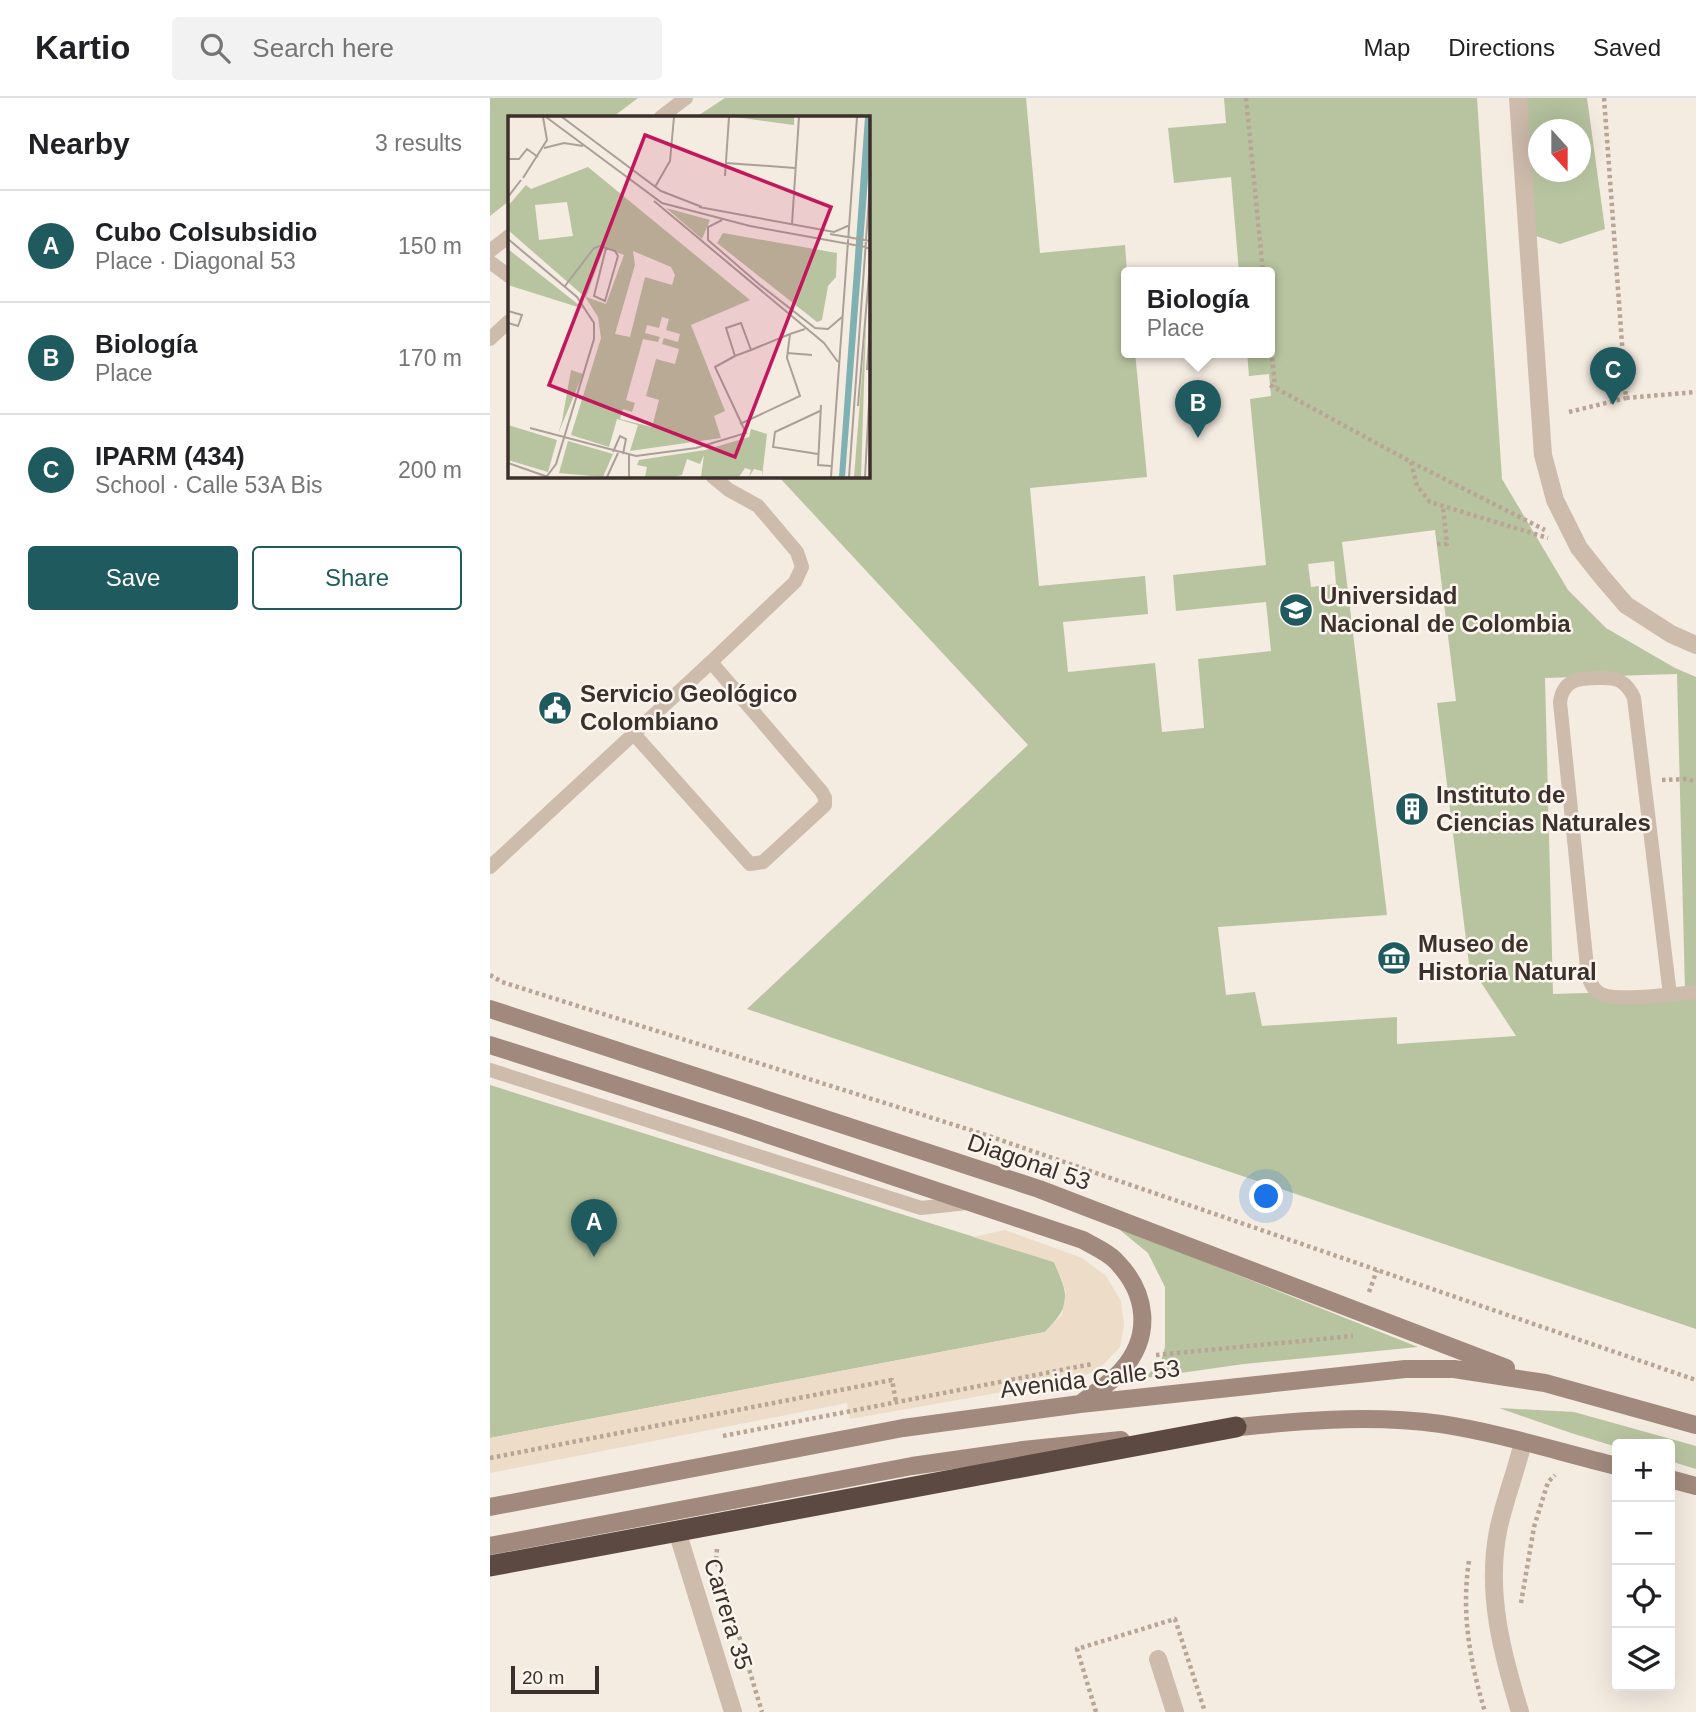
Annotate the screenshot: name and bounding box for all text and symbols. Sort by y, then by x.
search box [172,17,662,80]
text: Kartio [35,29,130,66]
icon: search [196,29,234,67]
text: Search here [252,33,394,63]
text: Map [1364,34,1410,61]
text: Directions [1448,34,1555,61]
text: Saved [1593,34,1661,61]
inset map [508,116,870,478]
north arrow [1528,119,1591,182]
text: Nearby [28,127,130,160]
text: 3 results [375,130,462,156]
text: Cubo Colsubsidio [95,217,317,247]
text: A [43,233,59,259]
text: 150 m [398,233,462,259]
text: Place · Diagonal 53 [95,248,296,274]
popup [1121,267,1275,358]
text: Biología [1147,284,1249,314]
text: Place [1147,315,1204,341]
text: Biología [95,329,198,359]
text: B [43,345,59,371]
text: 170 m [398,345,462,371]
pin: C [1590,347,1636,405]
text: Place [95,360,153,386]
pin: B [1175,380,1221,438]
text: IPARM (434) [95,441,245,471]
text: C [43,457,59,483]
text: 200 m [398,457,462,483]
text: School · Calle 53A Bis [95,472,323,498]
button: Save [28,546,238,610]
button: Share [252,546,462,610]
place label: Universidad Nacional de Colombia [1320,582,1571,637]
school or university icon: Universidad Nacional de Colombia [1277,591,1315,629]
place label: Servicio Geológico Colombiano [580,680,797,735]
public building icon: Servicio Geológico Colombiano [536,689,574,727]
place label: Instituto de Ciencias Naturales [1436,781,1651,836]
building icon: Instituto de Ciencias Naturales [1393,790,1431,828]
place label: Museo de Historia Natural [1418,930,1597,985]
museum icon: Museo de Historia Natural [1375,939,1413,977]
street label: Diagonal 53 [964,1128,1094,1195]
your location [1249,1179,1283,1213]
pin: A [571,1199,617,1257]
street label: Avenida Calle 53 [998,1354,1181,1403]
map controls [1612,1439,1675,1691]
button: + [1612,1439,1675,1502]
button: − [1612,1502,1675,1565]
street label: Carrera 35 [699,1555,758,1673]
button: locate [1612,1565,1675,1628]
button: layers [1612,1628,1675,1691]
scale bar [511,1663,598,1695]
text: 20 m [522,1667,564,1688]

